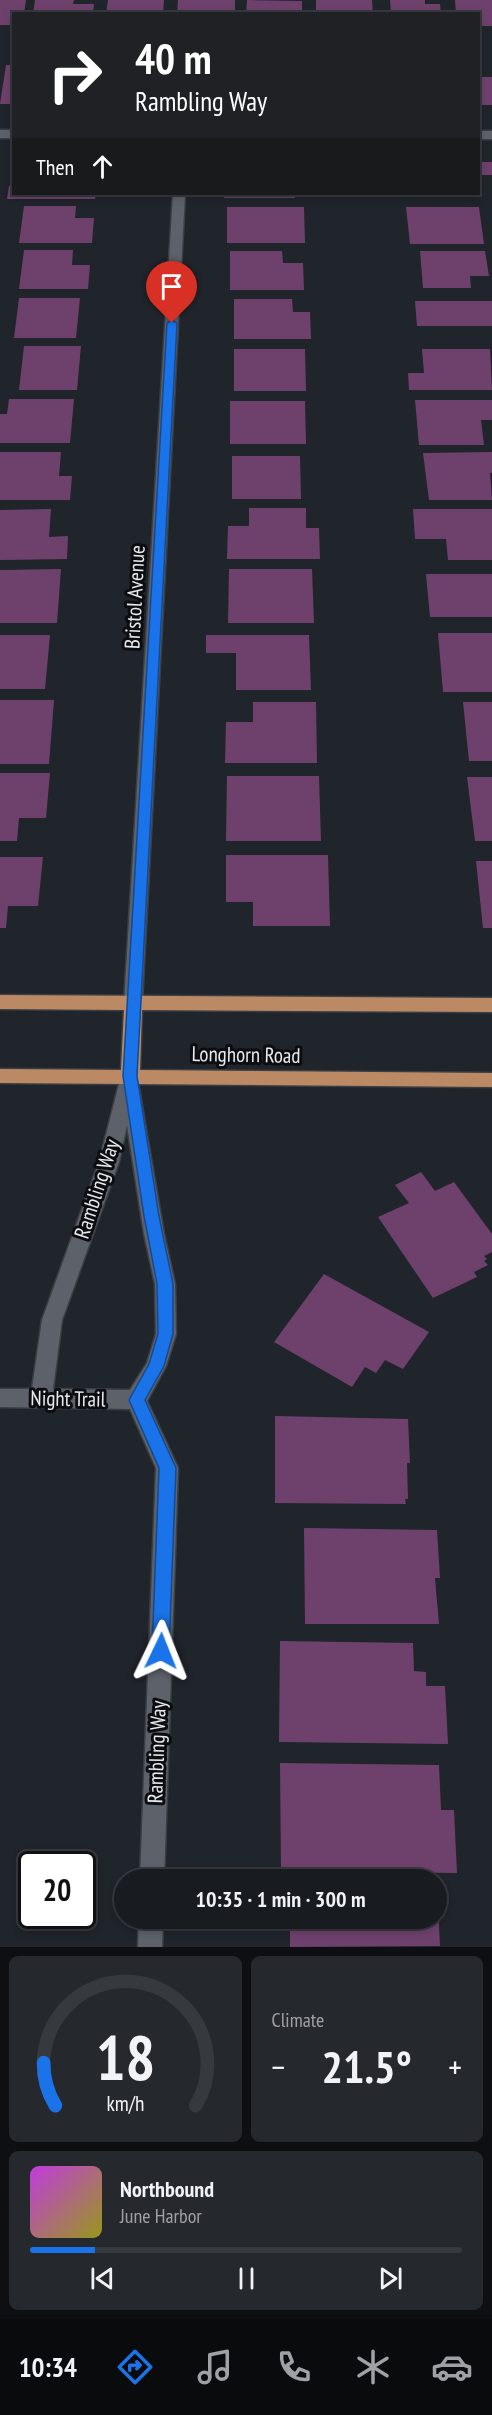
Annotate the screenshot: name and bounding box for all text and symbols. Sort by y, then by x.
text: 40 m [135,31,212,86]
icon: right [36,36,114,114]
text: Rambling Way [135,84,267,118]
icon: ahead [86,150,119,183]
text: Then [36,153,74,181]
pin [146,261,197,323]
icon: arrive [155,270,188,303]
street label: Bristol Avenue [118,544,151,650]
street label: Longhorn Road [191,1040,301,1069]
street label: Rambling Way [68,1136,125,1242]
street label: Night Trail [30,1384,106,1413]
position arrow [129,1619,193,1683]
street label: Rambling Way [141,1700,172,1804]
speed limit sign: 20 [18,1851,96,1929]
text: 10:35 · 1 min · 300 m [195,1885,366,1913]
text: Climate [272,2007,324,2033]
text: 18 [95,2016,155,2097]
text: 21.5° [322,2037,412,2095]
text: − [272,2045,285,2088]
text: + [448,2045,462,2088]
text: km/h [106,2089,144,2117]
text: Northbound [120,2175,214,2203]
text: June Harbor [120,2203,202,2229]
icon: previous [86,2262,119,2295]
icon: pause [230,2262,263,2295]
icon: next [374,2262,407,2295]
icon: directions [114,2346,156,2388]
icon: music [194,2346,236,2388]
icon: phone [273,2346,315,2388]
icon: climate [352,2346,394,2388]
icon: car [431,2346,473,2388]
text: 10:34 [19,2350,77,2384]

